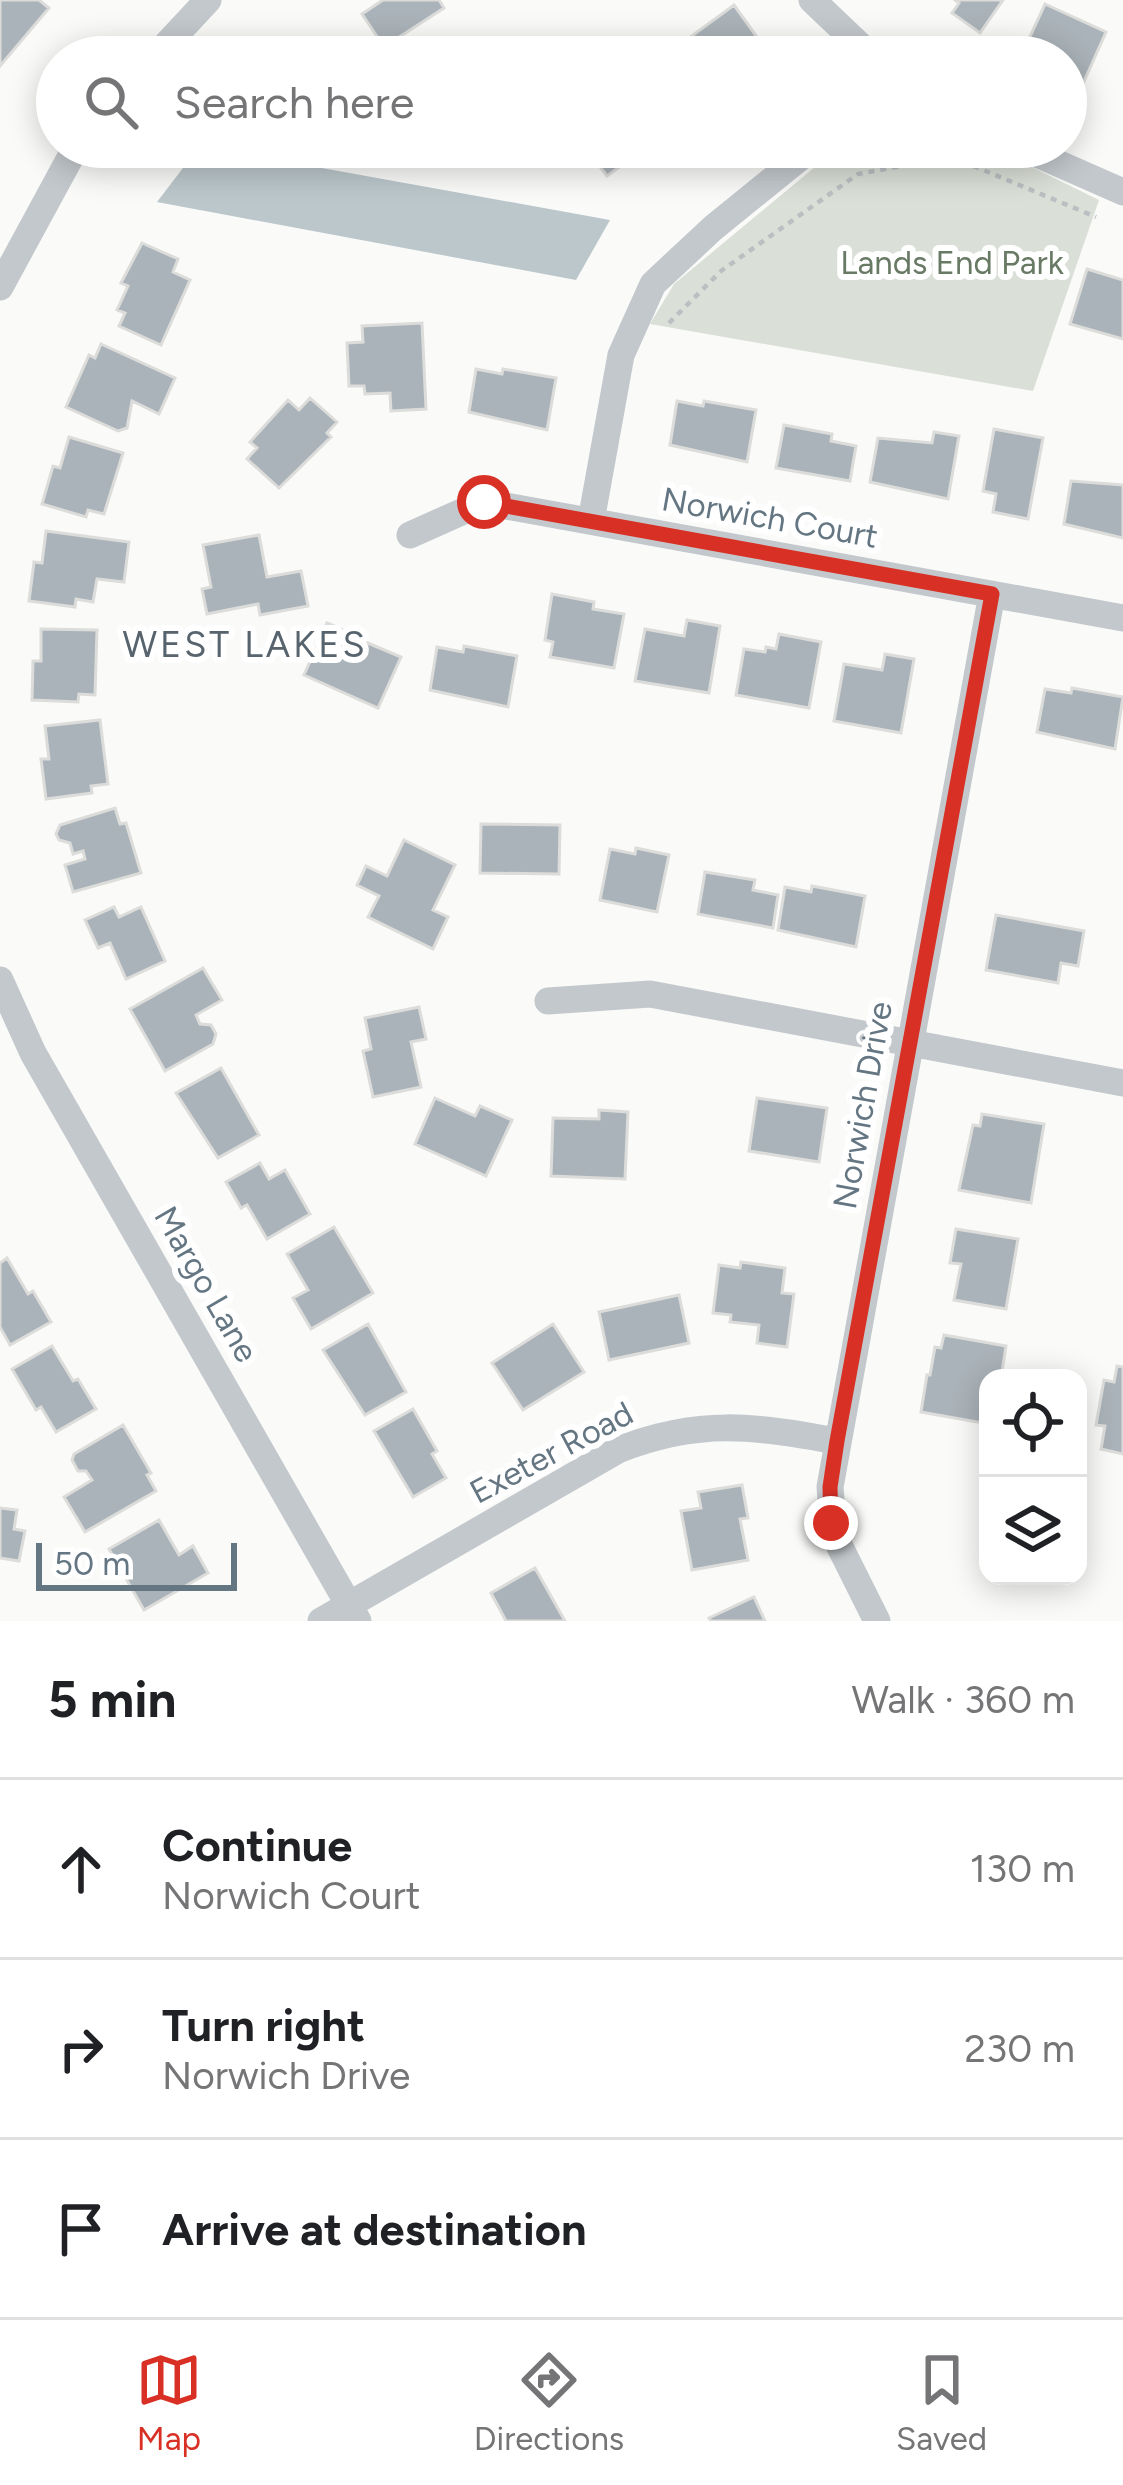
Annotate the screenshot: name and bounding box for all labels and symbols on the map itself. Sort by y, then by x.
park label: Lands End Park [840,243,1064,282]
route start [457,475,511,529]
street label: Norwich Court [659,479,881,556]
district label: WEST LAKES [122,623,368,666]
street label: Norwich Drive [825,998,900,1212]
street label: Margo Lane [146,1200,267,1369]
street label: Exeter Road [463,1393,639,1512]
route end [804,1496,858,1550]
scale bar [36,1537,237,1590]

